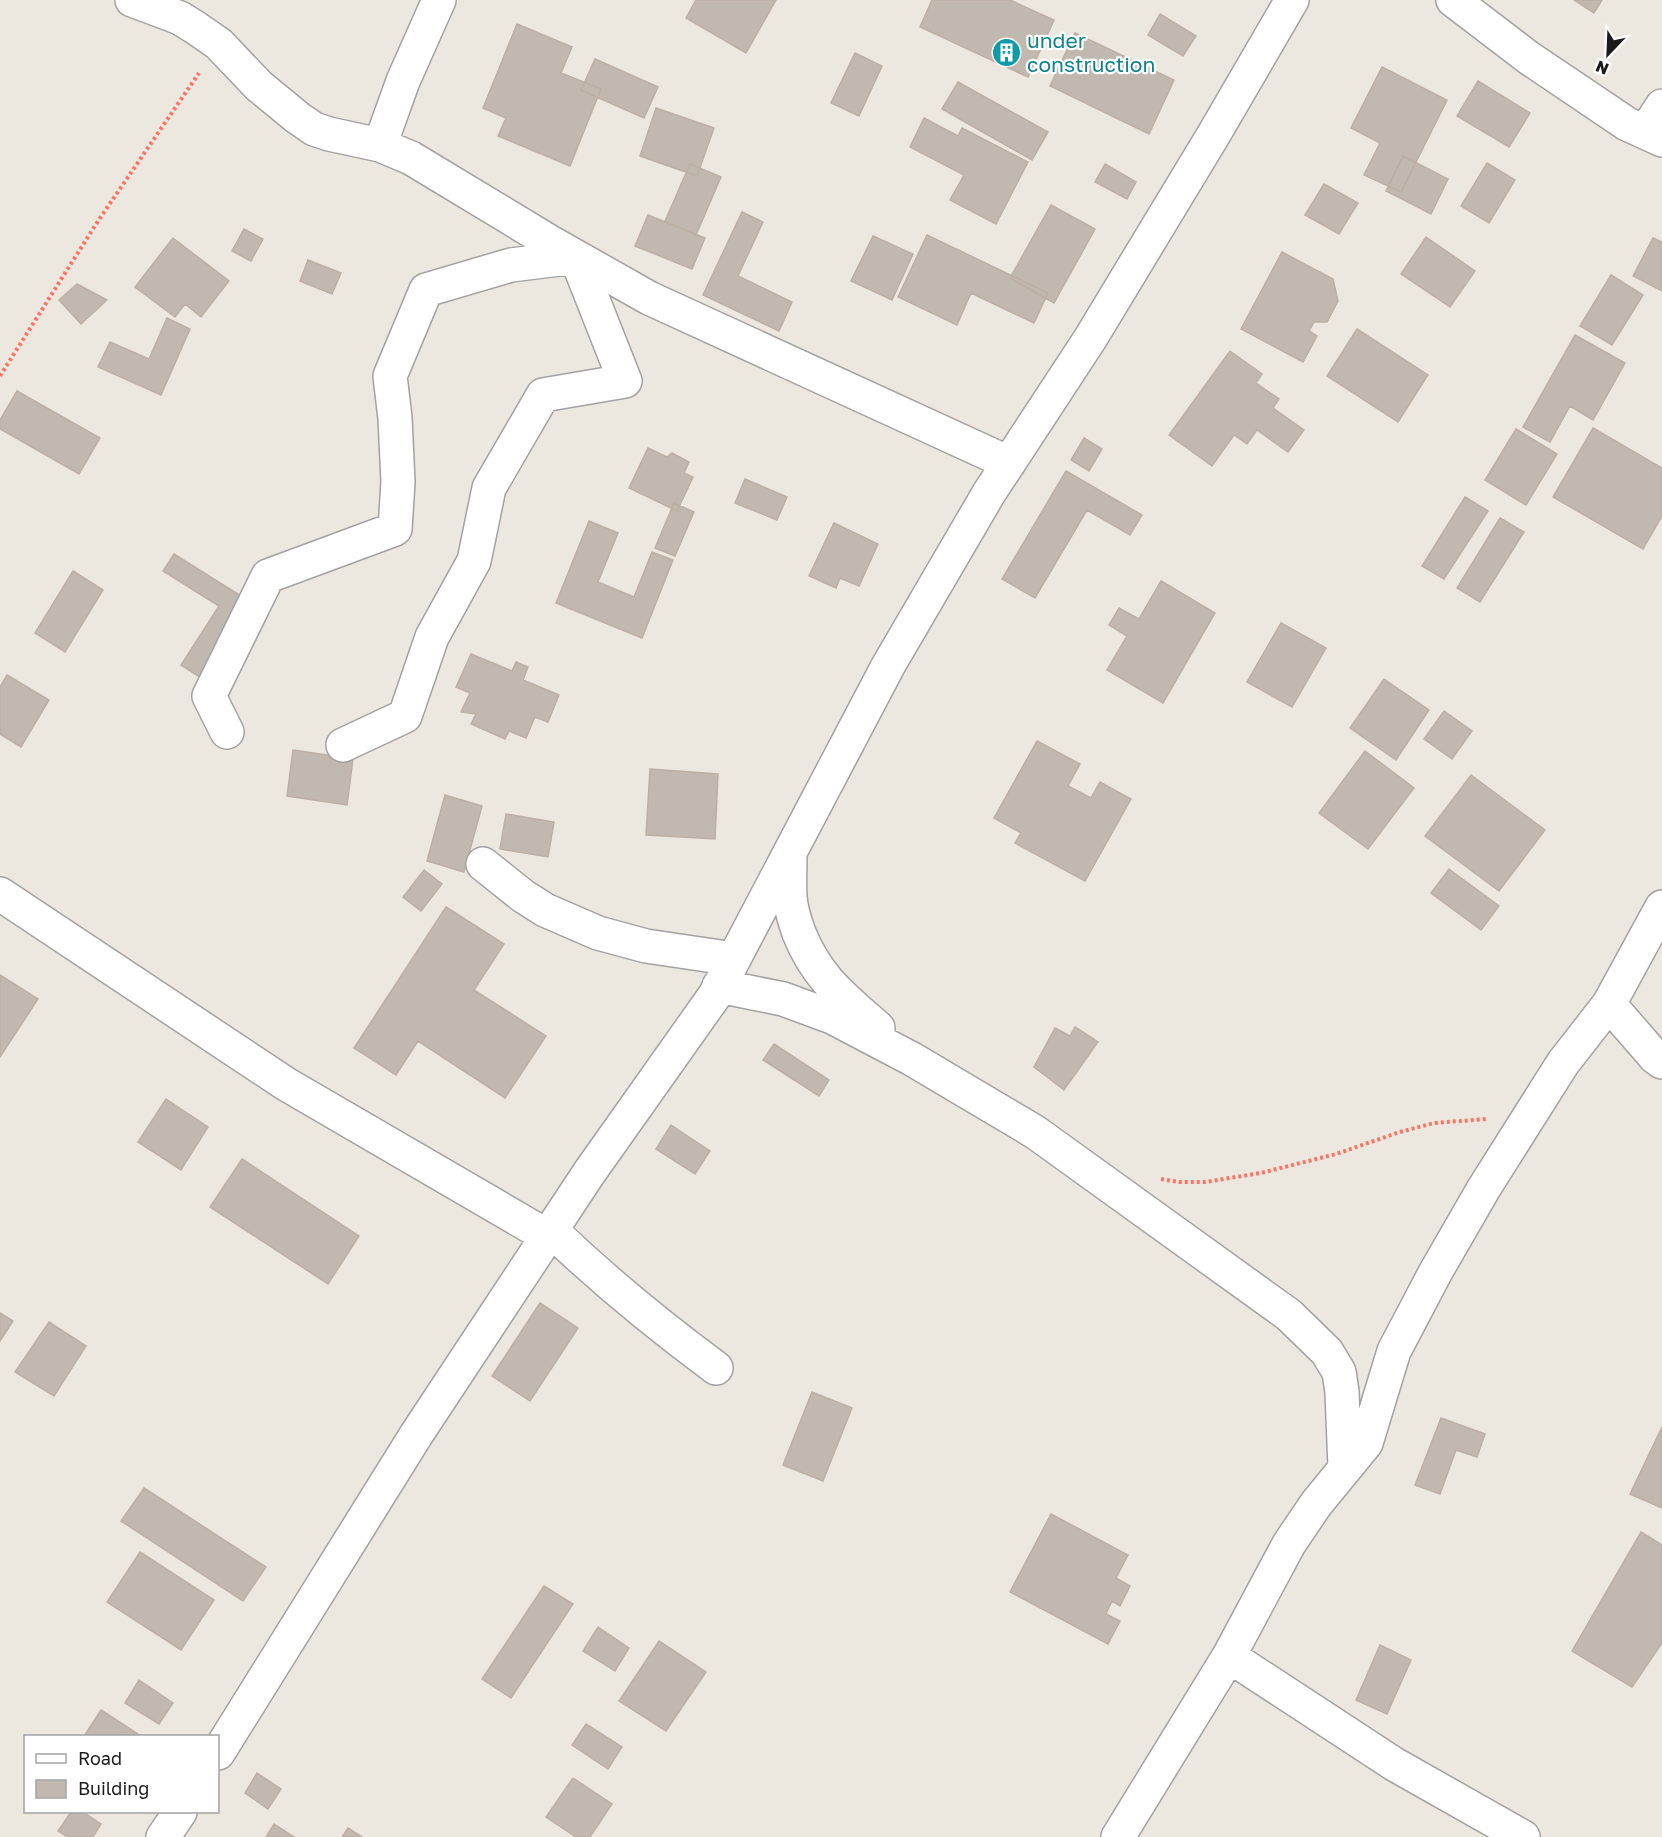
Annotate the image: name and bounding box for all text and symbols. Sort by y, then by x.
north arrow [1578,24,1638,84]
place label: under construction [1027,27,1155,77]
building icon: under construction [990,36,1022,68]
text: N [1593,56,1612,79]
legend [24,1735,219,1813]
text: Road [78,1747,122,1769]
text: Building [78,1777,149,1799]

